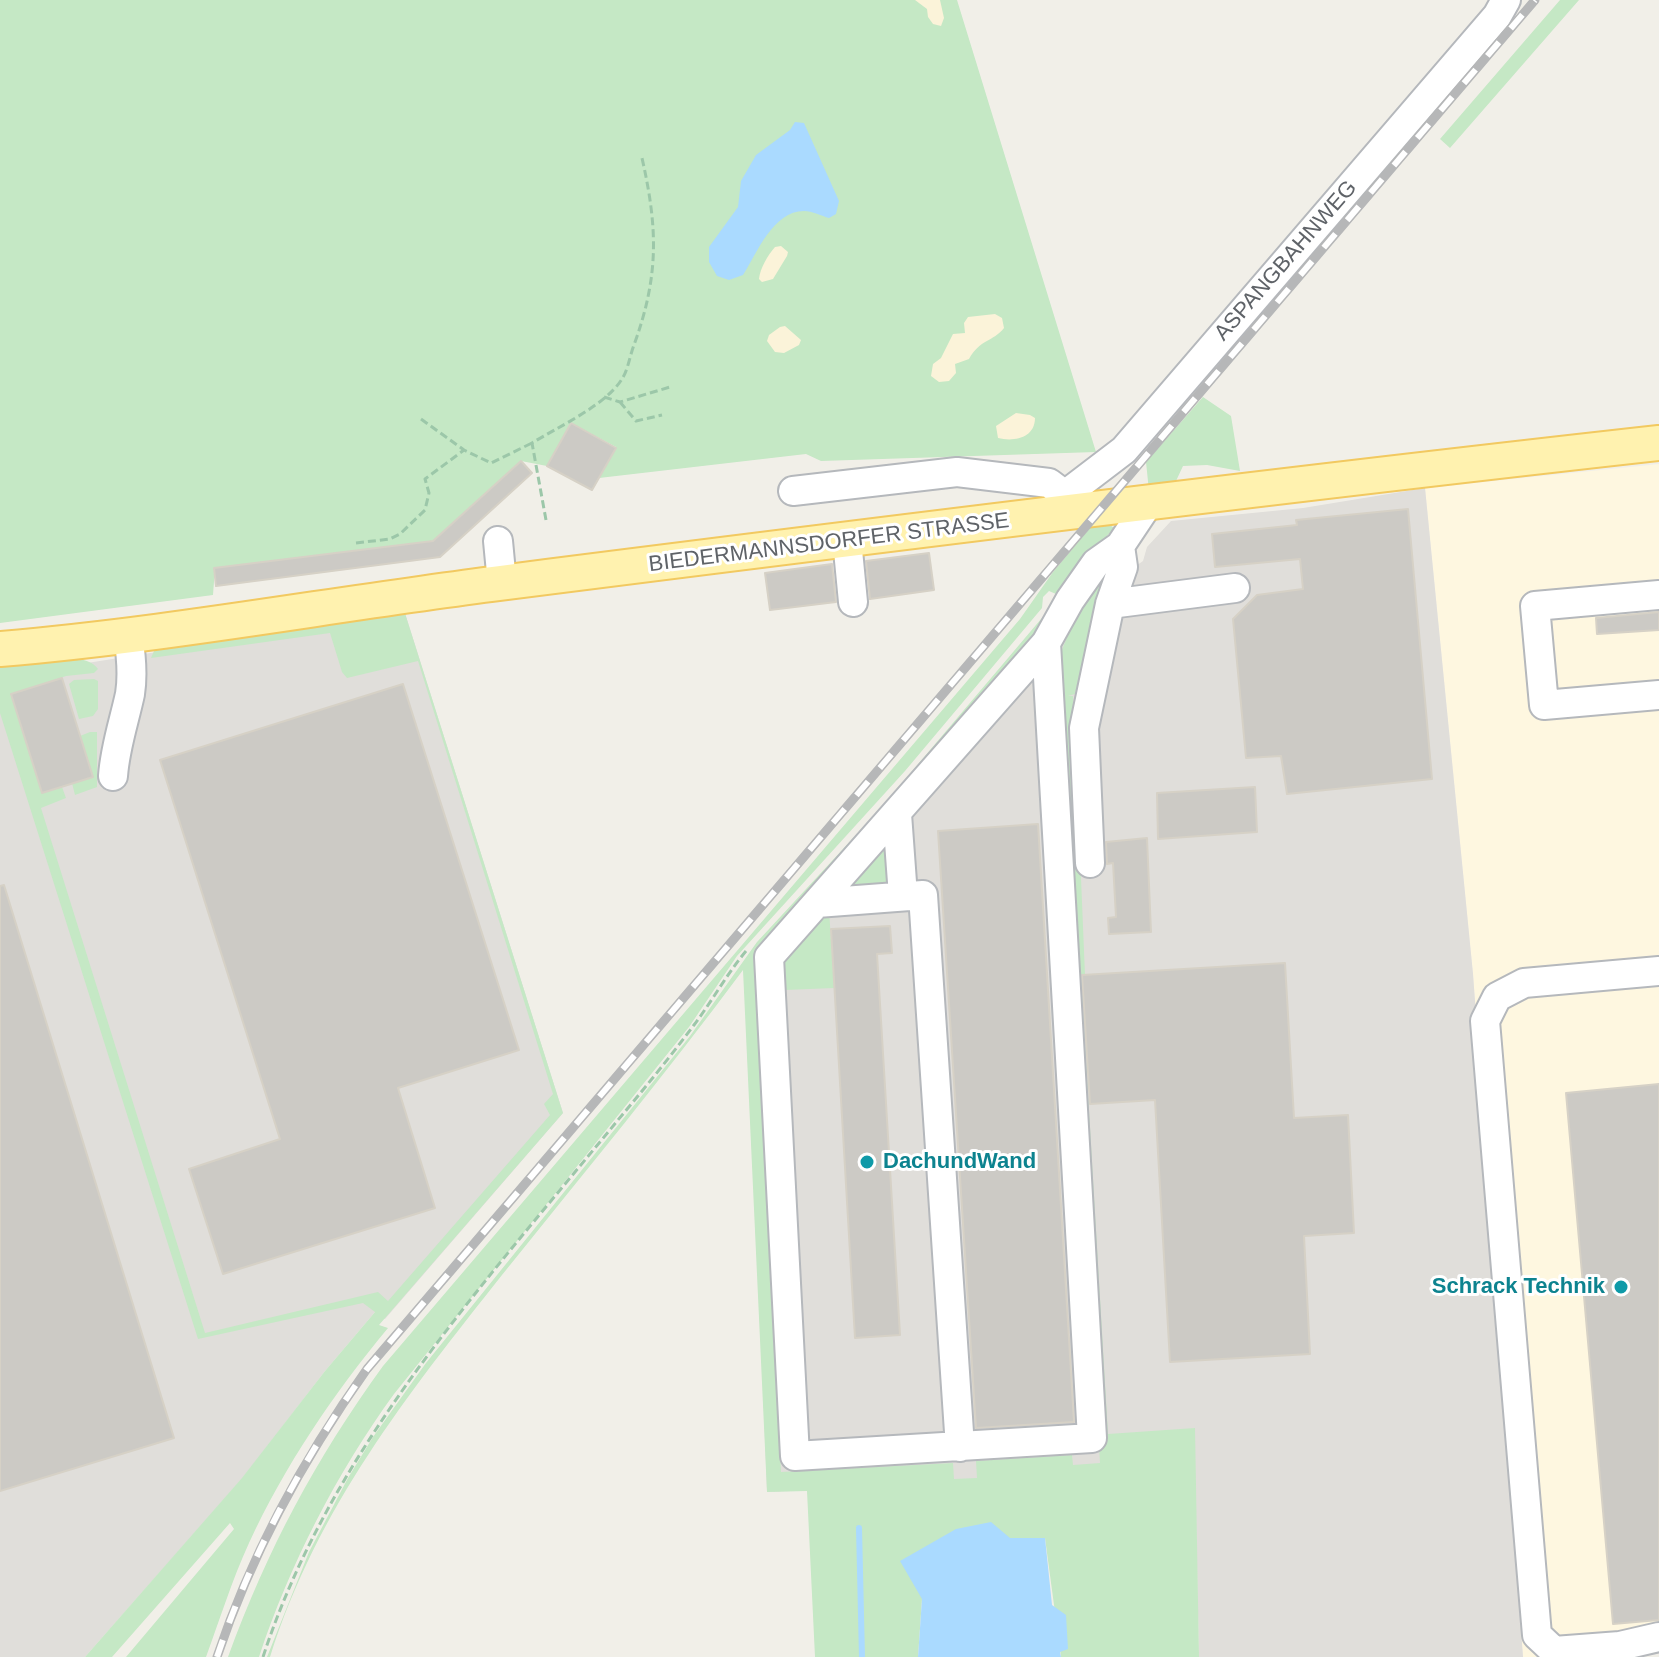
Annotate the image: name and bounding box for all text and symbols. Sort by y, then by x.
street label: ASPANGBAHNWEG [1209,175,1363,347]
street label: BIEDERMANNSDORFER STRASSE [647,508,1011,578]
place label: DachundWand [883,1149,1036,1175]
marker: DachundWand [858,1153,876,1171]
place label: Schrack Technik [1432,1274,1605,1300]
marker: Schrack Technik [1612,1278,1630,1296]

